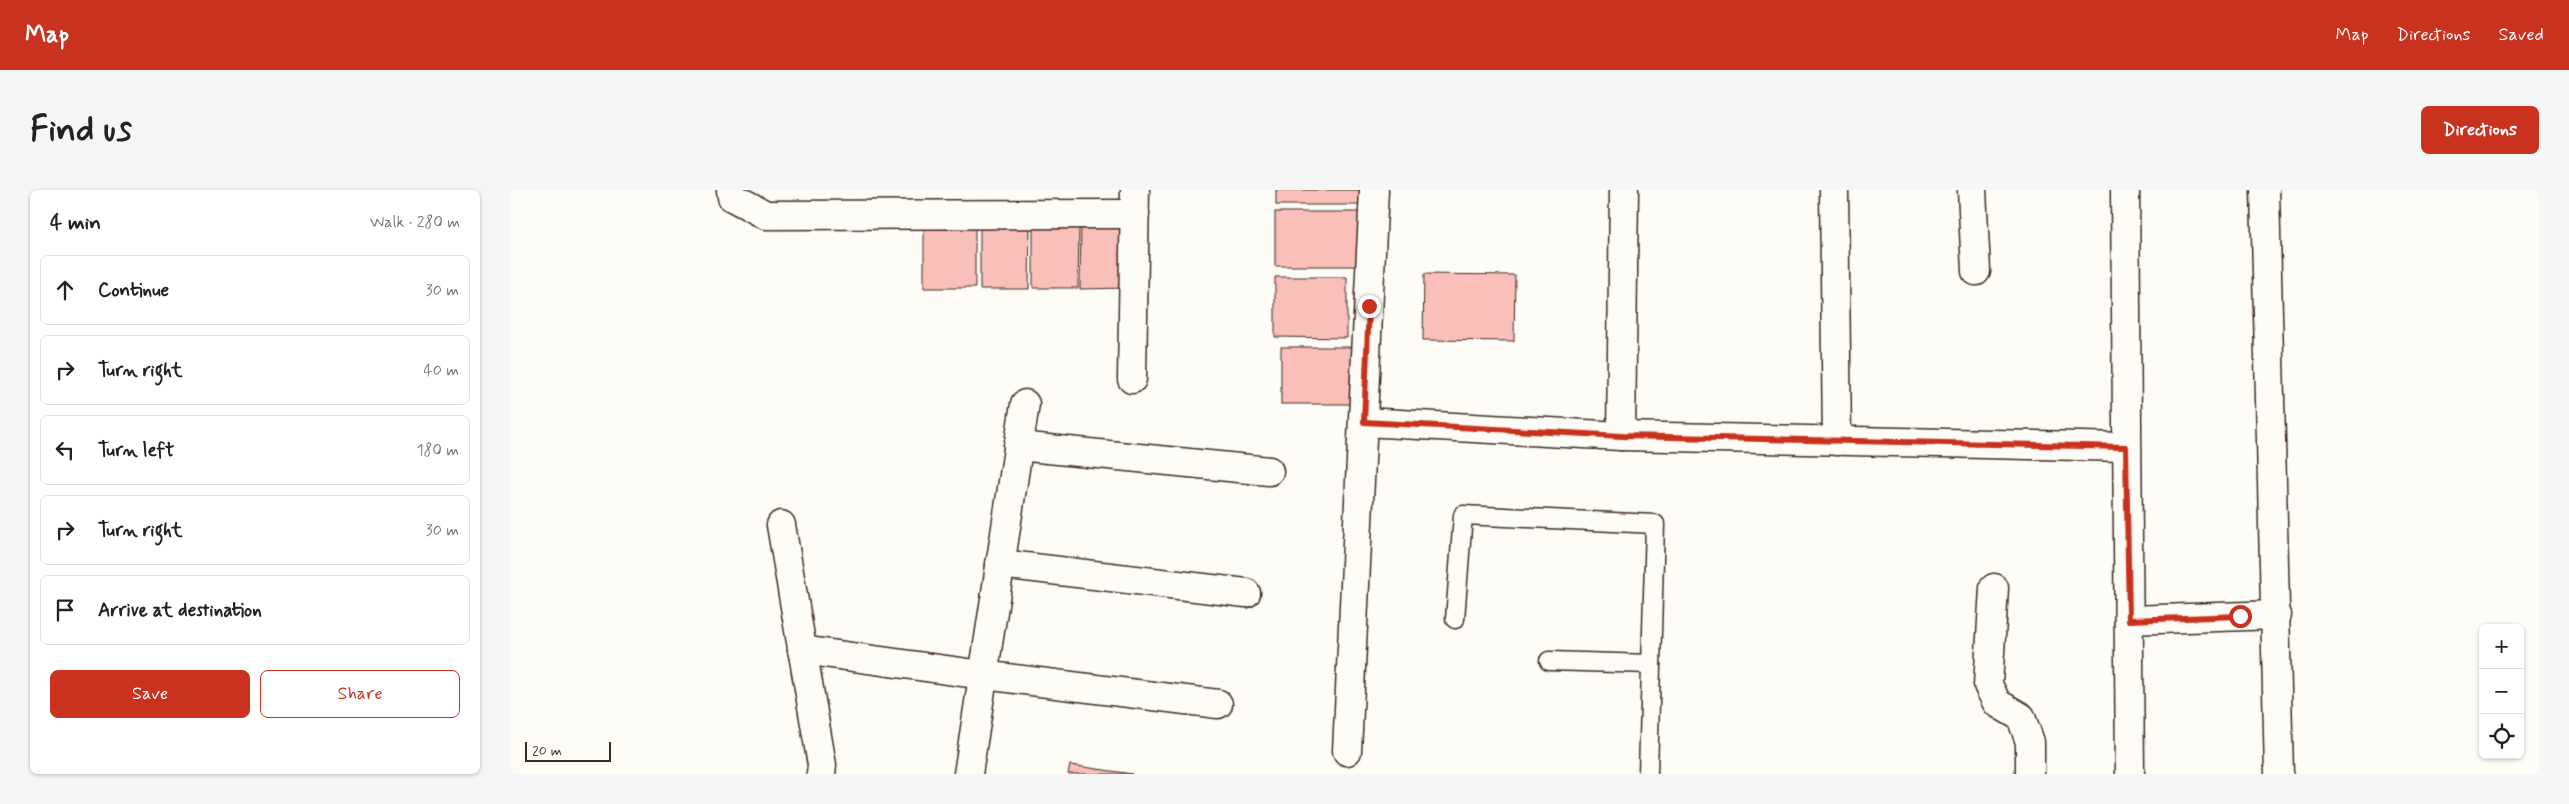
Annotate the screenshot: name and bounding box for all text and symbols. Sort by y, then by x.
text: Map [25,20,69,51]
text: Map [2336,23,2369,47]
text: Directions [2397,23,2471,47]
text: Saved [2499,23,2544,47]
button: Directions [2421,106,2539,154]
text: Find us [30,107,132,153]
text: 4 min [50,209,101,237]
text: Walk · 280 m [370,212,460,233]
icon: ahead [51,276,79,304]
text: Continue [98,278,169,303]
text: 30 m [426,280,459,301]
route end [1358,295,1381,318]
icon: right [51,356,79,384]
text: Turn right [98,358,182,383]
text: 40 m [423,360,459,381]
icon: left [51,436,79,464]
text: Turn left [98,438,174,463]
text: 180 m [416,440,459,461]
icon: right [51,516,79,544]
text: Turn right [98,518,182,543]
text: 30 m [426,520,459,541]
icon: arrive [51,596,79,624]
text: Arrive at destination [98,598,262,623]
route start [2229,605,2252,628]
map controls [2479,624,2524,759]
button: + [2479,624,2524,669]
button: − [2479,669,2524,714]
button: Save [50,670,250,718]
button: Share [260,670,460,718]
button: locate [2479,714,2524,759]
scale bar [525,739,611,762]
text: 20 m [532,742,562,760]

